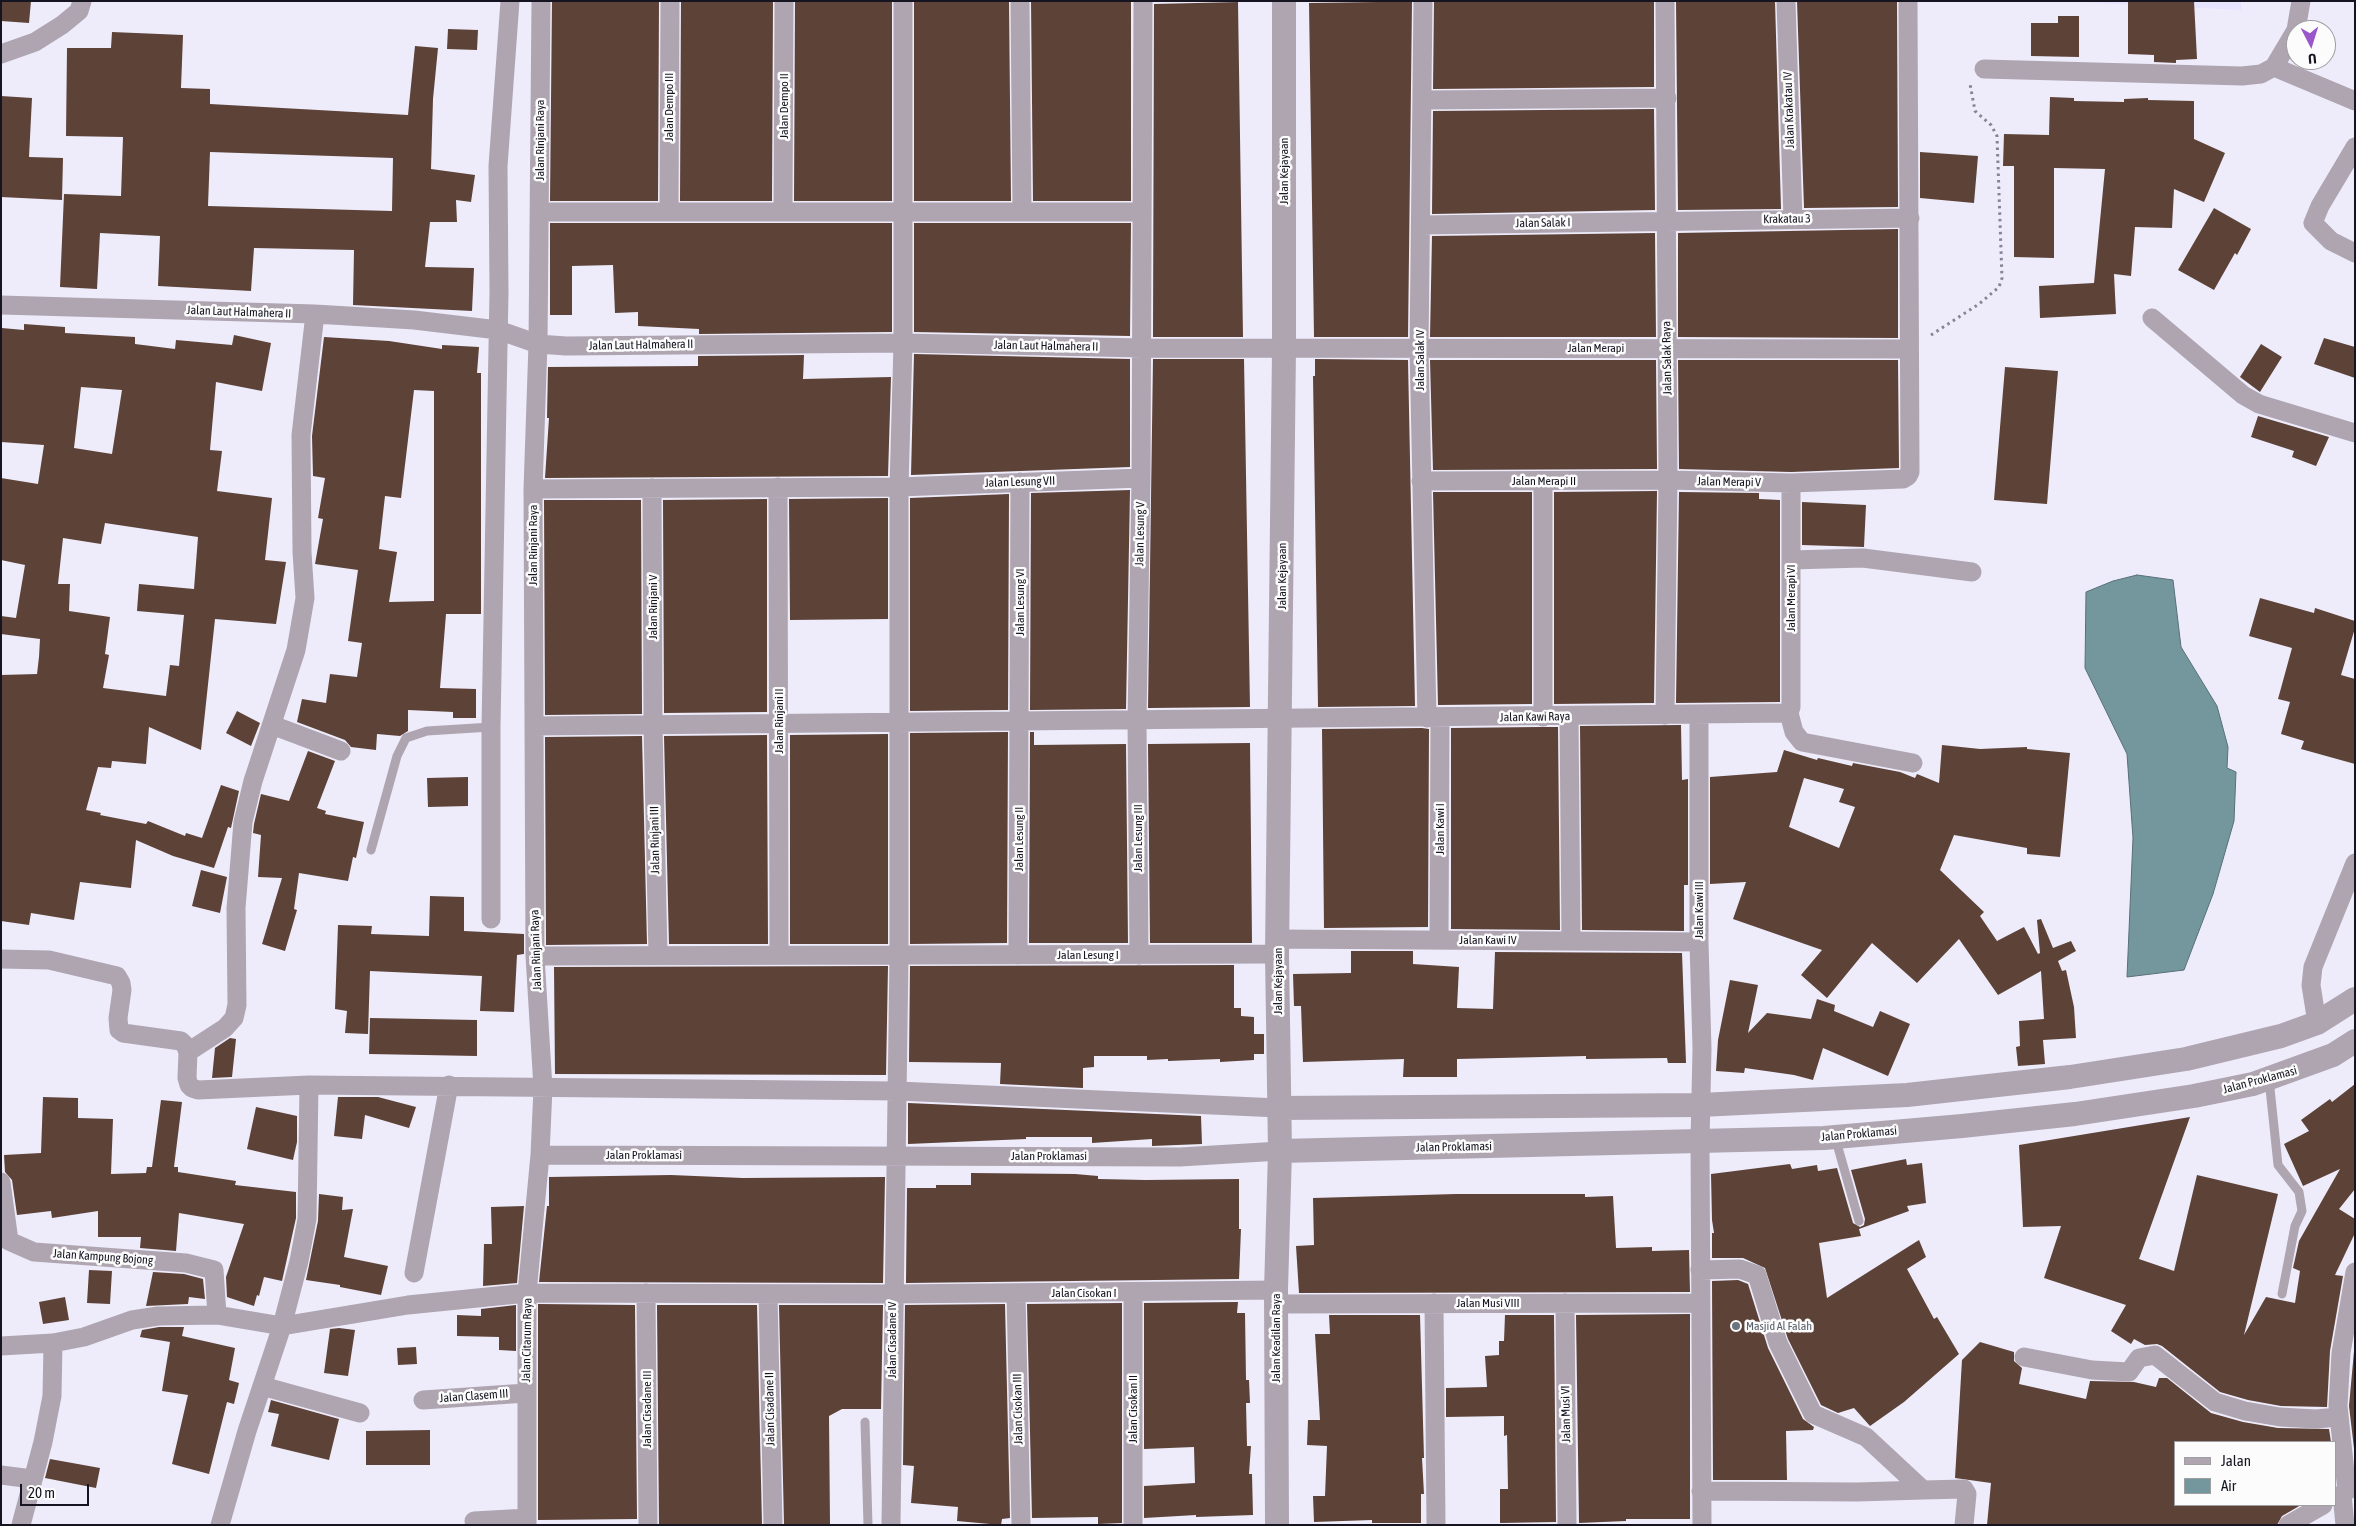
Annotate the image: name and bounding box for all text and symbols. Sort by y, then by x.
north arrow [2286,20,2336,70]
text: U [2307,51,2317,67]
street label: Jalan Krakatau IV [1780,71,1798,149]
street label: Jalan Dempo III [662,73,676,141]
street label: Jalan Dempo II [777,73,791,139]
street label: Jalan Rinjani Raya [533,100,547,180]
street label: Jalan Kejayaan [1277,138,1291,204]
street label: Krakatau 3 [1763,211,1811,227]
street label: Jalan Salak I [1515,215,1571,231]
street label: Jalan Laut Halmahera II [186,303,292,321]
street label: Jalan Salak Raya [1659,321,1675,395]
street label: Jalan Salak IV [1413,330,1427,390]
street label: Jalan Laut Halmahera II [589,337,693,353]
street label: Jalan Laut Halmahera II [994,338,1098,354]
street label: Jalan Merapi [1568,341,1624,355]
street label: Jalan Lesung VII [985,474,1055,490]
street label: Jalan Merapi II [1512,474,1576,488]
street label: Jalan Merapi V [1697,474,1761,490]
street label: Jalan Lesung V [1132,502,1148,566]
street label: Jalan Rinjani Raya [526,505,540,585]
street label: Jalan Kejayaan [1275,543,1289,609]
street label: Jalan Merapi VI [1784,564,1798,632]
street label: Jalan Lesung VI [1013,568,1027,636]
street label: Jalan Rinjani V [646,575,660,639]
street label: Jalan Rinjani II [772,689,786,753]
street label: Jalan Kawi Raya [1500,709,1570,725]
street label: Jalan Kawi I [1433,803,1447,855]
street label: Jalan Lesung III [1131,804,1145,872]
street label: Jalan Rinjani III [647,806,663,874]
street label: Jalan Lesung II [1012,807,1026,871]
street label: Jalan Kawi III [1692,881,1706,939]
street label: Jalan Rinjani Raya [527,909,545,991]
street label: Jalan Kawi IV [1459,933,1517,947]
street label: Jalan Lesung I [1057,948,1119,962]
street label: Jalan Kejayaan [1271,948,1285,1014]
street label: Jalan Proklamasi [2221,1063,2299,1097]
street label: Jalan Proklamasi [1821,1124,1897,1144]
street label: Jalan Proklamasi [1416,1139,1492,1155]
street label: Jalan Proklamasi [606,1148,682,1162]
street label: Jalan Proklamasi [1011,1149,1087,1163]
street label: Jalan Kampung Bojong [52,1246,154,1268]
street label: Jalan Cisokan I [1051,1286,1117,1300]
street label: Jalan Keadilan Raya [1269,1294,1283,1382]
street label: Jalan Musi VIII [1456,1296,1520,1310]
street label: Jalan Citarum Raya [519,1298,535,1382]
street label: Jalan Cisadane IV [885,1302,899,1378]
place label: Masjid Al Falah [1746,1319,1812,1333]
marker: Masjid Al Falah [1730,1320,1742,1332]
street label: Jalan Cisadane III [640,1371,654,1447]
street label: Jalan Cisadane II [762,1372,778,1446]
street label: Jalan Cisokan III [1010,1373,1026,1445]
street label: Jalan Cisokan II [1126,1375,1140,1443]
street label: Jalan Musi VI [1558,1385,1574,1443]
street label: Jalan Clasem III [439,1386,509,1406]
legend [2174,1441,2336,1506]
text: Jalan [2221,1452,2251,1469]
scale bar [22,1474,91,1506]
text: Air [2221,1477,2236,1494]
text: 20 m [28,1484,55,1501]

